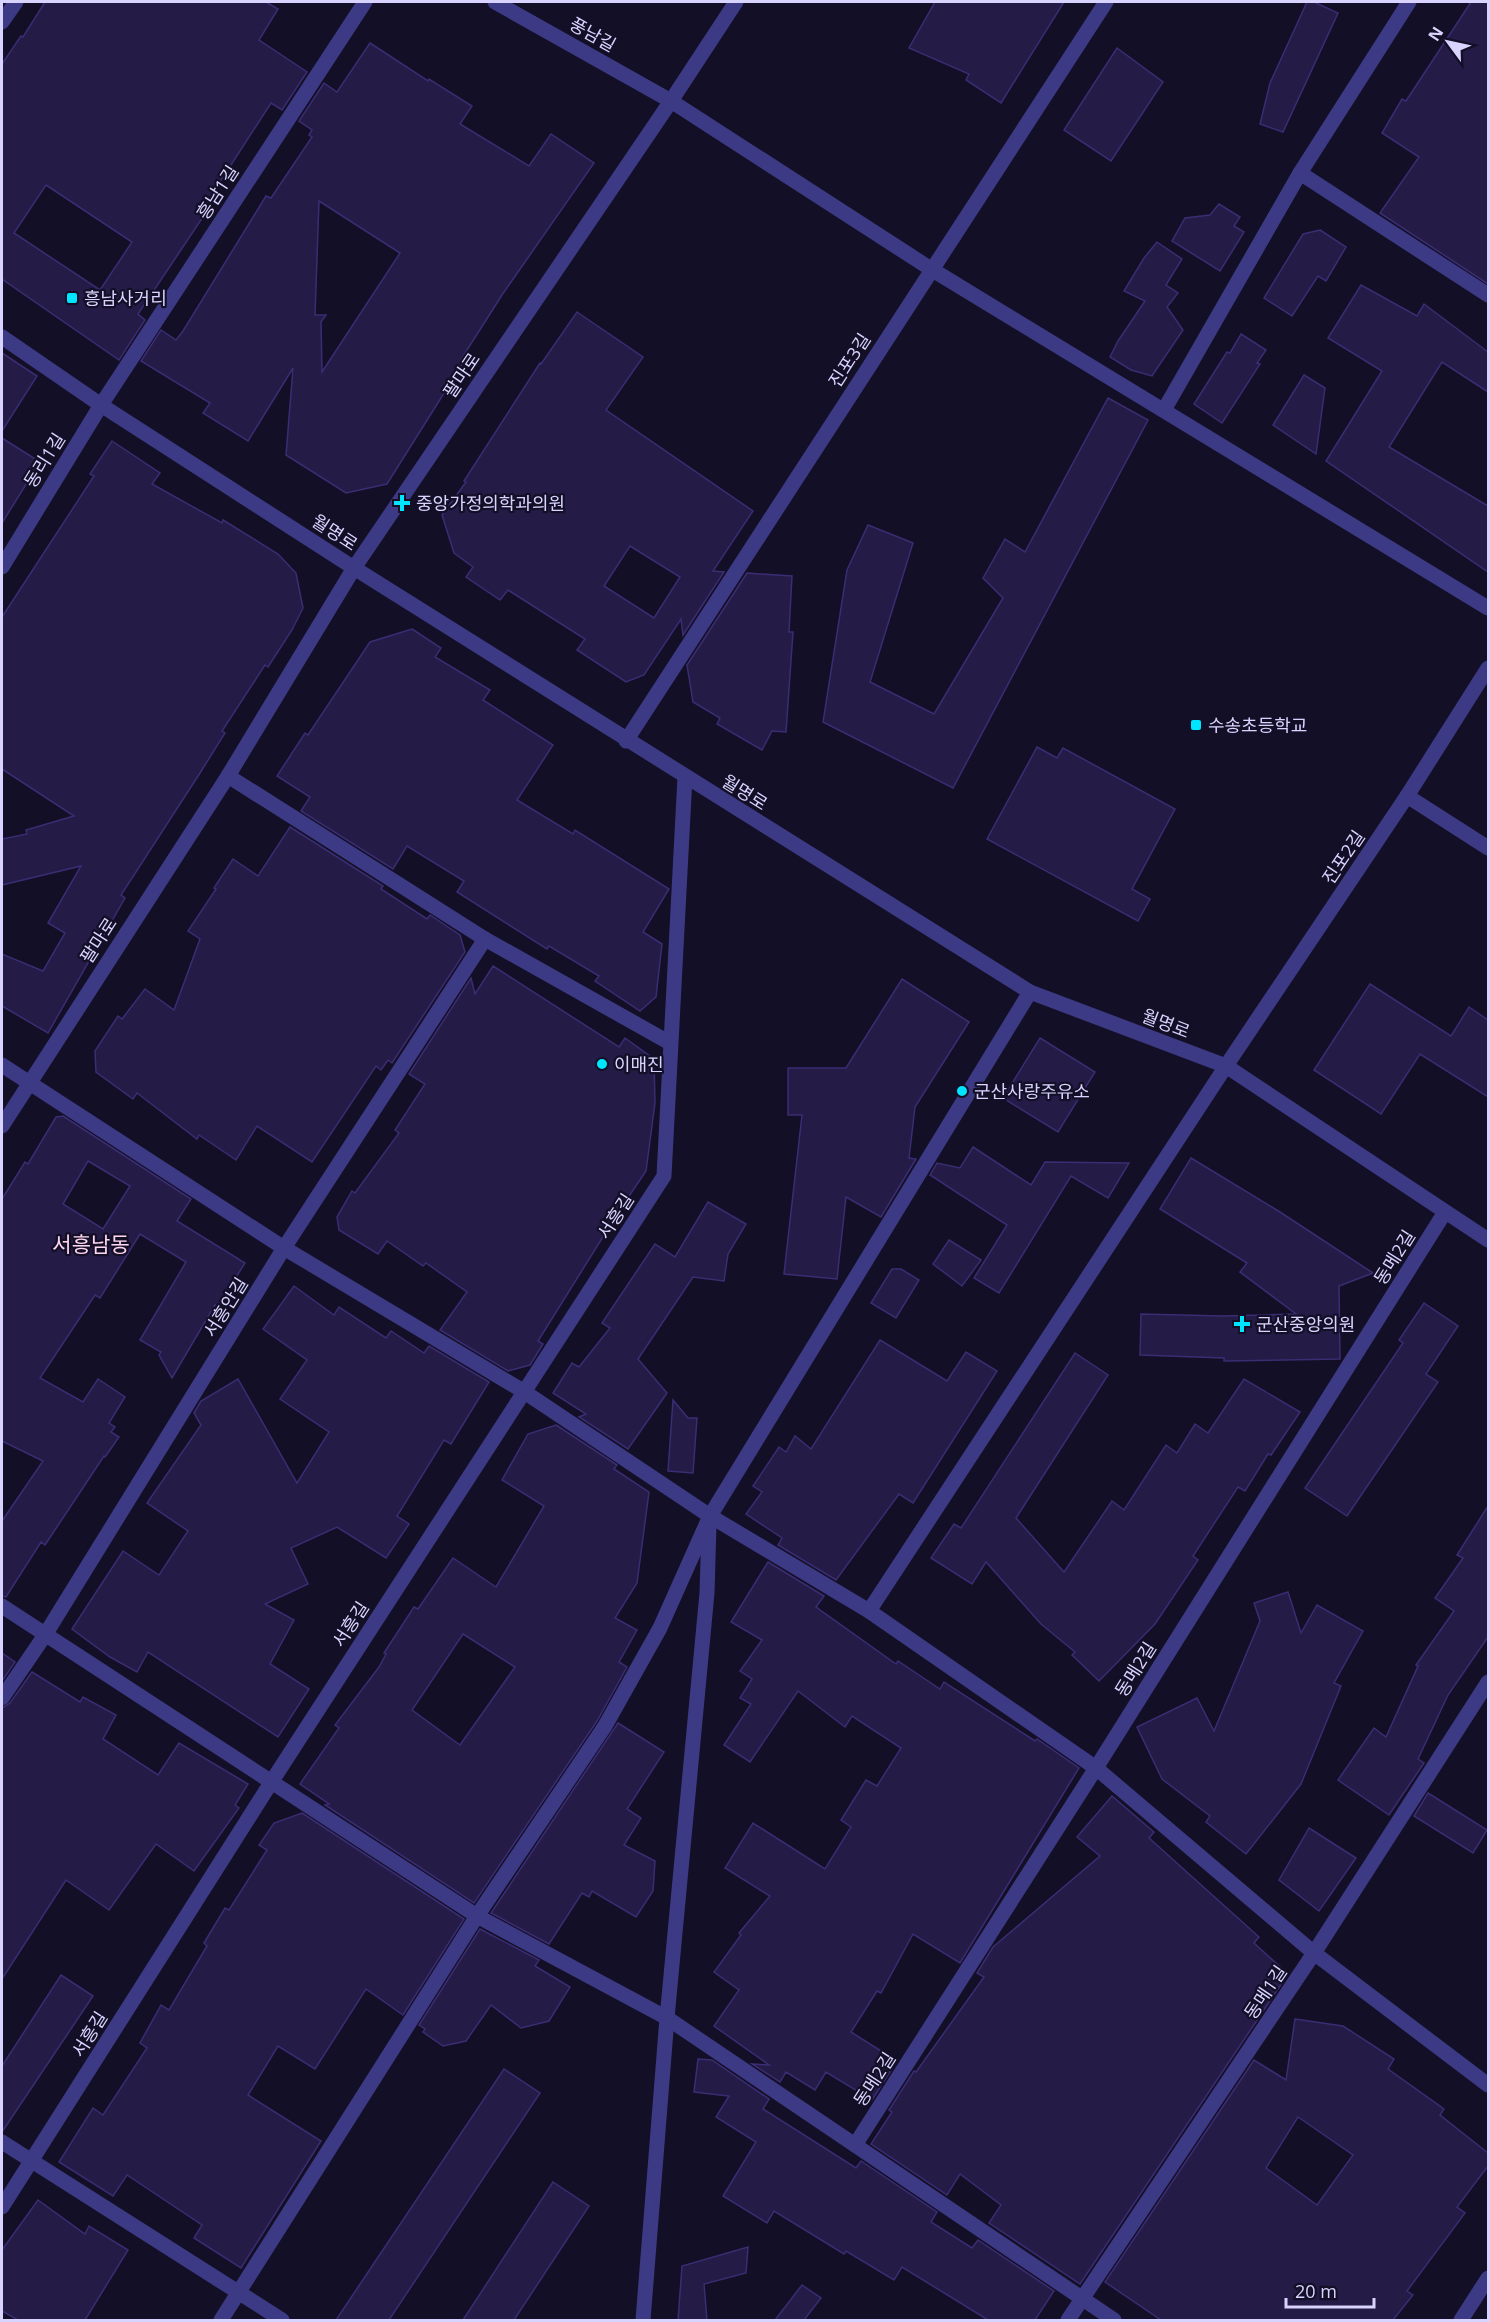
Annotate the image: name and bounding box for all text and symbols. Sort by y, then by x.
street label: 풍남길 [565,11,621,57]
north arrow [1418,12,1478,72]
text: N [1423,22,1448,45]
street label: 흥남1길 [191,160,243,224]
place label: 흥남사거리 [84,286,167,310]
marker: 흥남사거리 [65,291,79,305]
street label: 진포3길 [823,328,875,392]
street label: 팔마로 [437,348,485,402]
street label: 동리1길 [18,428,70,492]
place label: 중앙가정의학과의원 [416,491,565,515]
marker: 중앙가정의학과의원 [393,494,411,512]
street label: 월명로 [308,508,362,556]
place label: 수송초등학교 [1208,713,1307,737]
marker: 수송초등학교 [1189,718,1203,732]
street label: 월명로 [718,769,772,815]
street label: 진포2길 [1316,825,1370,889]
street label: 팔마로 [74,913,122,967]
street label: 월명로 [1139,1003,1193,1043]
place label: 이매진 [614,1052,664,1076]
marker: 이매진 [595,1057,609,1071]
place label: 군산사랑주유소 [974,1079,1090,1103]
marker: 군산사랑주유소 [955,1084,969,1098]
street label: 서흥길 [591,1189,639,1243]
street label: 동메2길 [1368,1225,1420,1289]
district label: 서흥남동 [52,1230,130,1258]
street label: 서흥안길 [197,1273,253,1341]
place label: 군산중앙의원 [1256,1312,1355,1336]
marker: 군산중앙의원 [1233,1315,1251,1333]
street label: 서흥길 [326,1597,374,1651]
street label: 동메2길 [1109,1637,1161,1701]
street label: 동메1길 [1238,1960,1292,2024]
street label: 서흥길 [66,2007,112,2061]
street label: 동메2길 [848,2047,900,2111]
scale bar [1286,2271,1374,2309]
text: 20 m [1295,2279,1337,2303]

